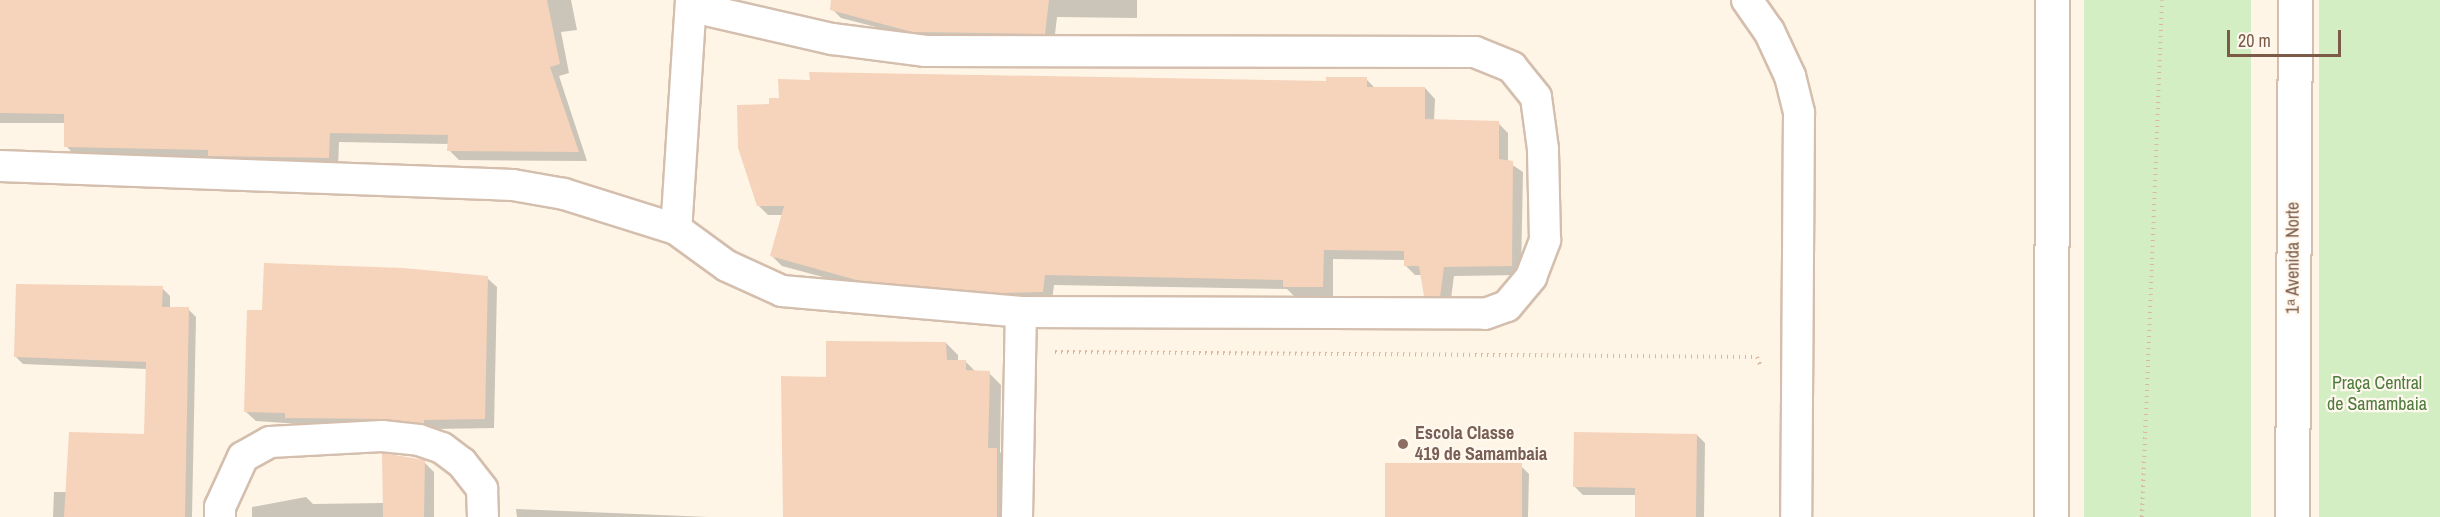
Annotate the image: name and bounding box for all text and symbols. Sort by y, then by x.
scale bar [2230,18,2344,56]
text: 20 m [2238,28,2271,53]
street label: 1ᵃ Avenida Norte [2282,201,2304,315]
park label: Praça Central de Samambaia [2327,373,2427,416]
place label: Escola Classe 419 de Samambaia [1415,423,1547,466]
marker: Escola Classe 419 de Samambaia [1396,437,1410,451]

